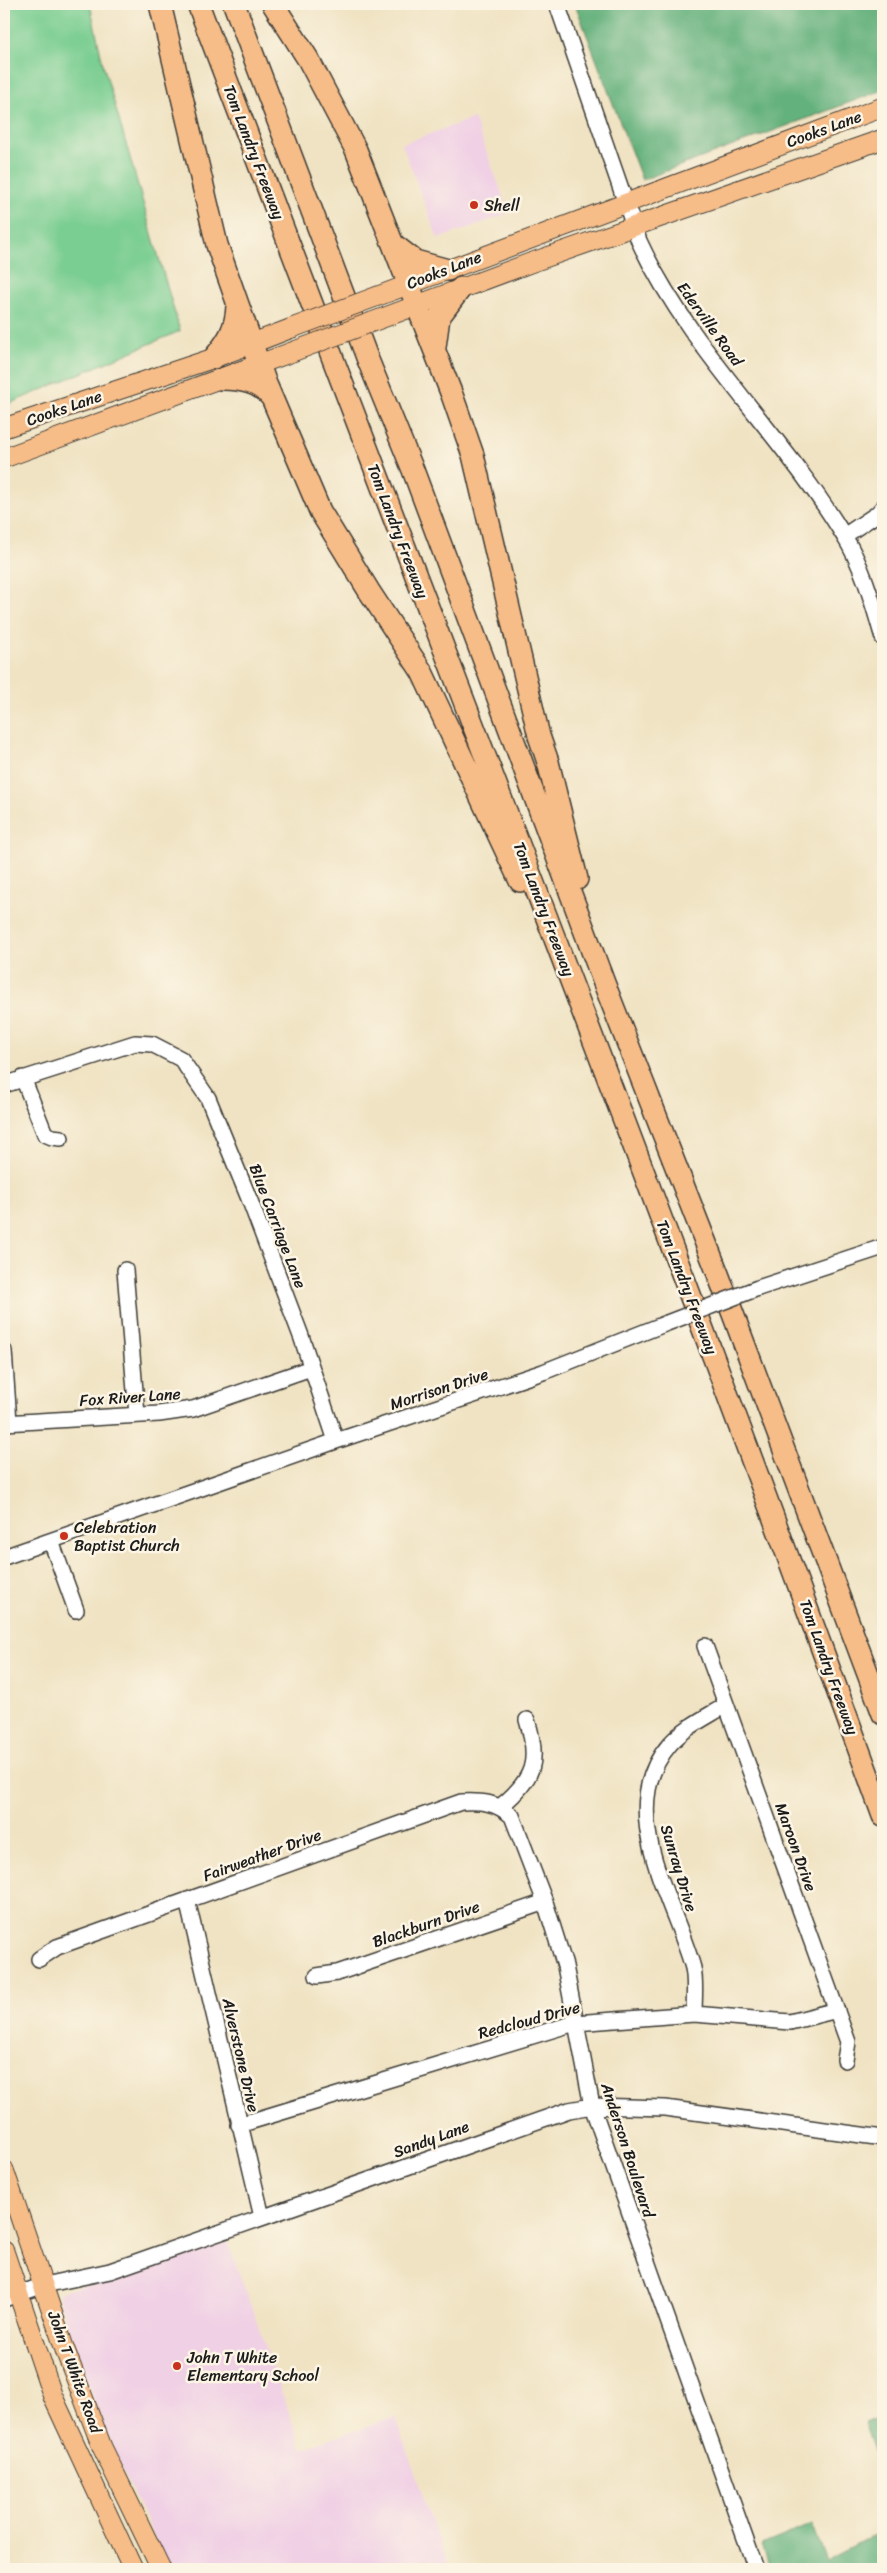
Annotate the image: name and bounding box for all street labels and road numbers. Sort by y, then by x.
street label: Tom Landry Freeway [215,80,293,224]
street label: Cooks Lane [782,102,866,156]
street label: Cooks Lane [402,242,486,298]
street label: Ederville Road [669,275,752,374]
street label: Cooks Lane [22,381,106,435]
street label: Tom Landry Freeway [359,459,437,603]
street label: Tom Landry Freeway [505,837,583,981]
street label: Blue Carriage Lane [241,1159,315,1293]
street label: Tom Landry Freeway [648,1215,726,1359]
street label: Morrison Drive [386,1359,492,1419]
street label: Fox River Lane [78,1379,182,1415]
street label: Tom Landry Freeway [791,1595,867,1740]
street label: Maroon Drive [767,1798,825,1896]
street label: Fairweather Drive [199,1820,325,1890]
street label: Sunray Drive [652,1821,706,1915]
street label: Blackburn Drive [368,1892,484,1956]
street label: Redcloud Drive [475,1992,583,2048]
street label: Alverstone Drive [214,1994,268,2115]
street label: Anderson Boulevard [592,2078,664,2223]
street label: Sandy Lane [389,2112,473,2166]
street label: John T White Road [39,2306,111,2439]

